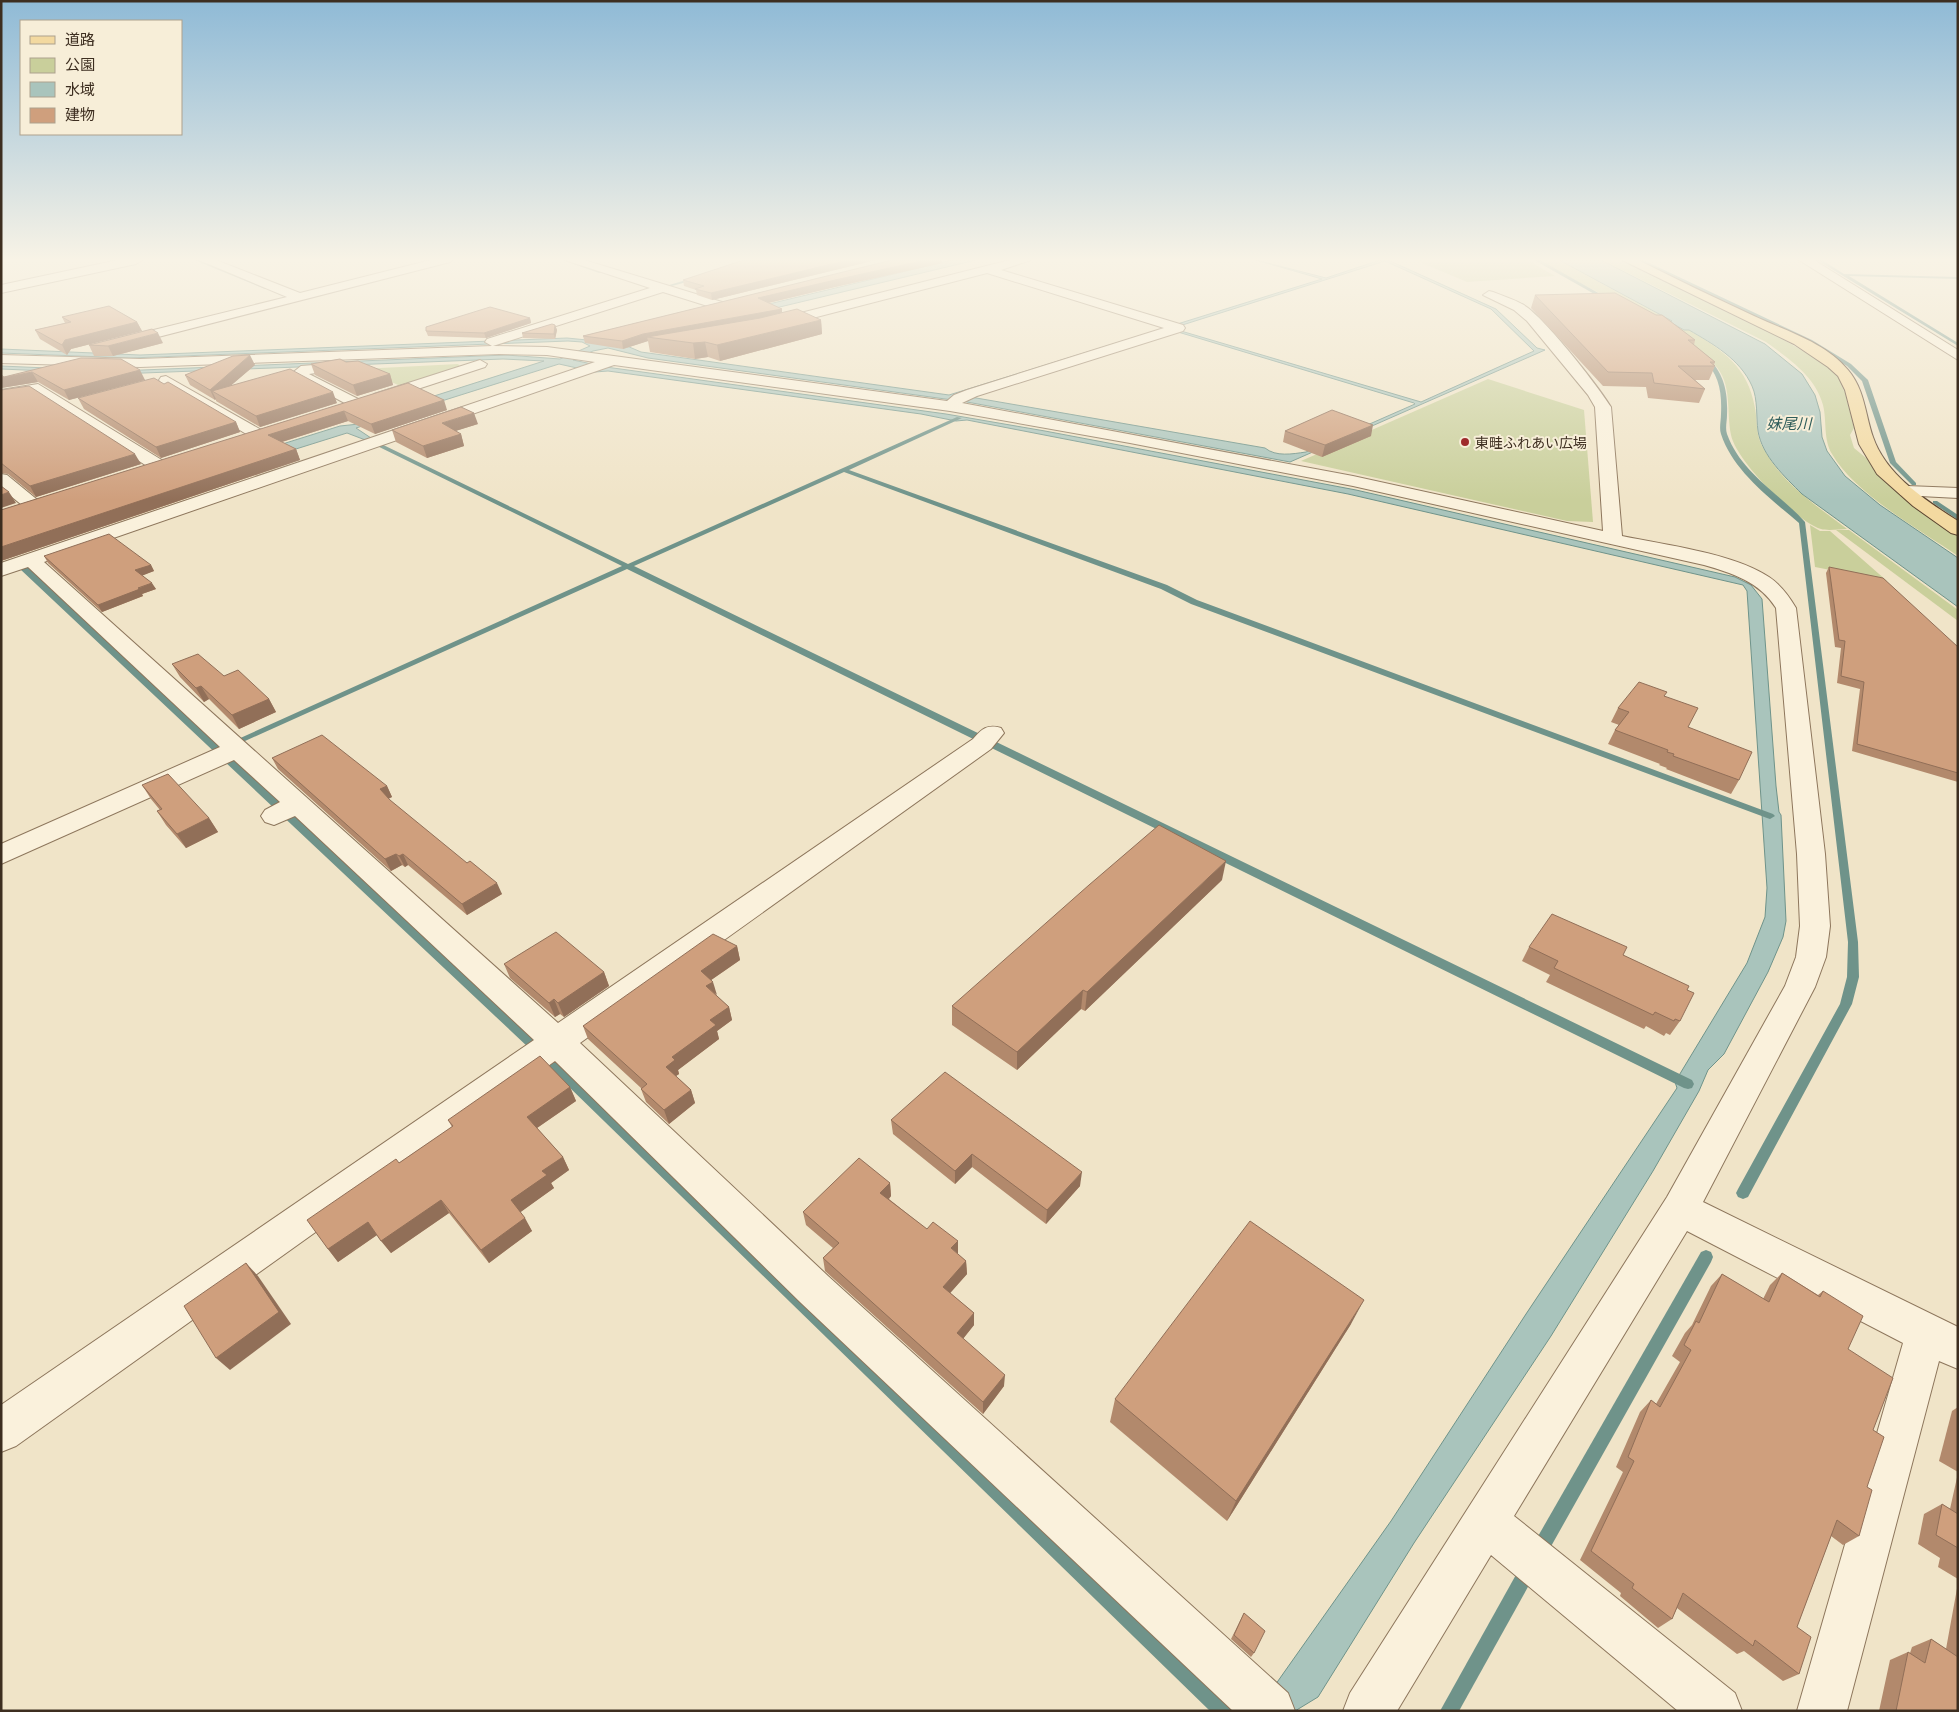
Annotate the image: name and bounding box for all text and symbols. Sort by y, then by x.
legend [20,20,182,135]
text: 道路 [65,27,95,50]
text: 公園 [65,52,95,75]
text: 水域 [65,77,95,100]
text: 建物 [65,102,95,125]
water label: 妹尾川 [1766,411,1813,434]
place label: 東畦ふれあい広場 [1475,432,1587,452]
marker: 東畦ふれあい広場 [1459,436,1471,448]

